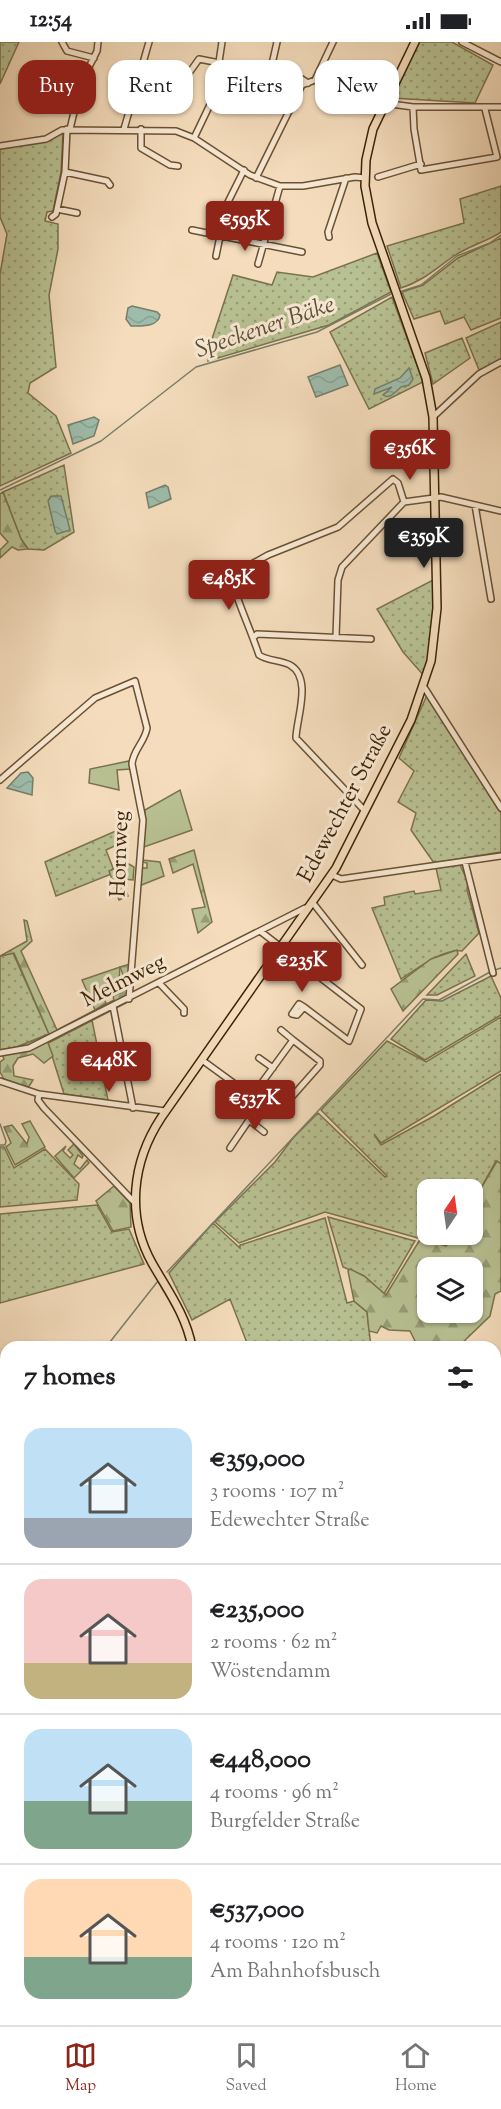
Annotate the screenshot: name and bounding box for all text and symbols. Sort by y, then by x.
text: 12:54 [30,5,72,37]
chip: Buy [18,60,96,114]
chip: Rent [108,60,193,114]
chip: Filters [205,60,303,114]
chip: New [315,60,399,114]
pin: €595K [203,201,287,252]
text: €595K [220,206,270,235]
water label: Speckener Bäke [191,288,339,368]
pin: €356K [368,430,452,481]
text: €356K [384,435,436,464]
pin: €359K [382,518,466,569]
text: €359K [398,523,450,552]
pin: €485K [187,560,271,611]
text: €485K [203,565,255,594]
street label: Edewechter Straße [291,719,401,889]
street label: Hornweg [103,810,139,898]
pin: €235K [260,942,344,993]
street label: Melmweg [76,947,172,1017]
text: €235K [277,947,327,976]
pin: €448K [67,1042,151,1093]
text: €448K [81,1047,137,1076]
pin: €537K [213,1080,297,1131]
text: €537K [229,1085,281,1114]
north arrow [417,1179,483,1245]
map controls [417,1179,483,1323]
button: layers [417,1257,483,1323]
text: 7 homes [24,1359,115,1396]
icon: filters [444,1361,477,1394]
text: €359,000 [210,1441,305,1478]
icon: home [72,1452,144,1524]
text: 3 rooms · 107 m² [210,1478,344,1507]
text: Edewechter Straße [210,1507,370,1536]
text: €235,000 [210,1592,304,1629]
icon: home [72,1603,144,1675]
text: 2 rooms · 62 m² [210,1629,338,1658]
text: Wöstendamm [210,1658,330,1687]
text: €448,000 [210,1742,311,1779]
icon: home [72,1753,144,1825]
text: 4 rooms · 96 m² [210,1779,339,1808]
text: Burgfelder Straße [210,1808,360,1837]
text: €537,000 [210,1892,304,1929]
icon: home [72,1903,144,1975]
text: 4 rooms · 120 m² [210,1929,346,1958]
text: Am Bahnhofsbusch [210,1958,380,1987]
tab: Map [64,2039,97,2098]
tab: Saved [225,2039,267,2098]
tab: Home [395,2039,437,2098]

